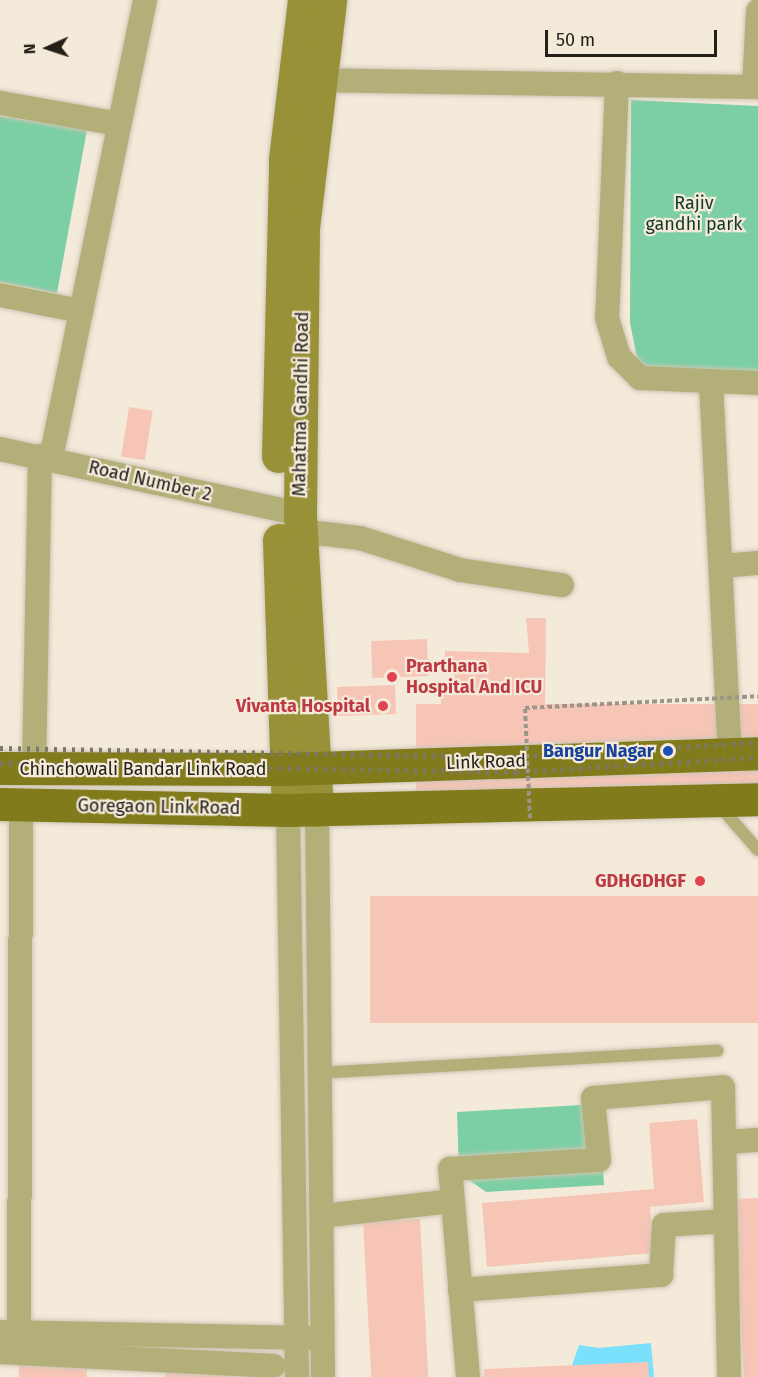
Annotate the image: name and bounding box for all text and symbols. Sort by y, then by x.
north arrow [18,18,78,78]
scale bar [548,18,720,56]
text: 50 m [556,29,595,51]
text: N [20,43,39,55]
park label: Rajiv gandhi park [646,193,742,236]
street label: Mahatma Gandhi Road [289,311,313,497]
street label: Road Number 2 [86,456,214,506]
place label: Prarthana Hospital And ICU [406,656,542,698]
marker: Prarthana Hospital And ICU [383,668,401,686]
place label: Vivanta Hospital [236,695,370,717]
marker: Vivanta Hospital [374,697,392,715]
place label: Bangur Nagar [543,740,654,762]
marker: Bangur Nagar [659,742,677,760]
street label: Link Road [446,750,526,774]
street label: Chinchowali Bandar Link Road [20,758,266,780]
street label: Goregaon Link Road [77,795,241,819]
place label: GDHGDHGF [595,870,686,892]
marker: GDHGDHGF [691,872,709,890]

